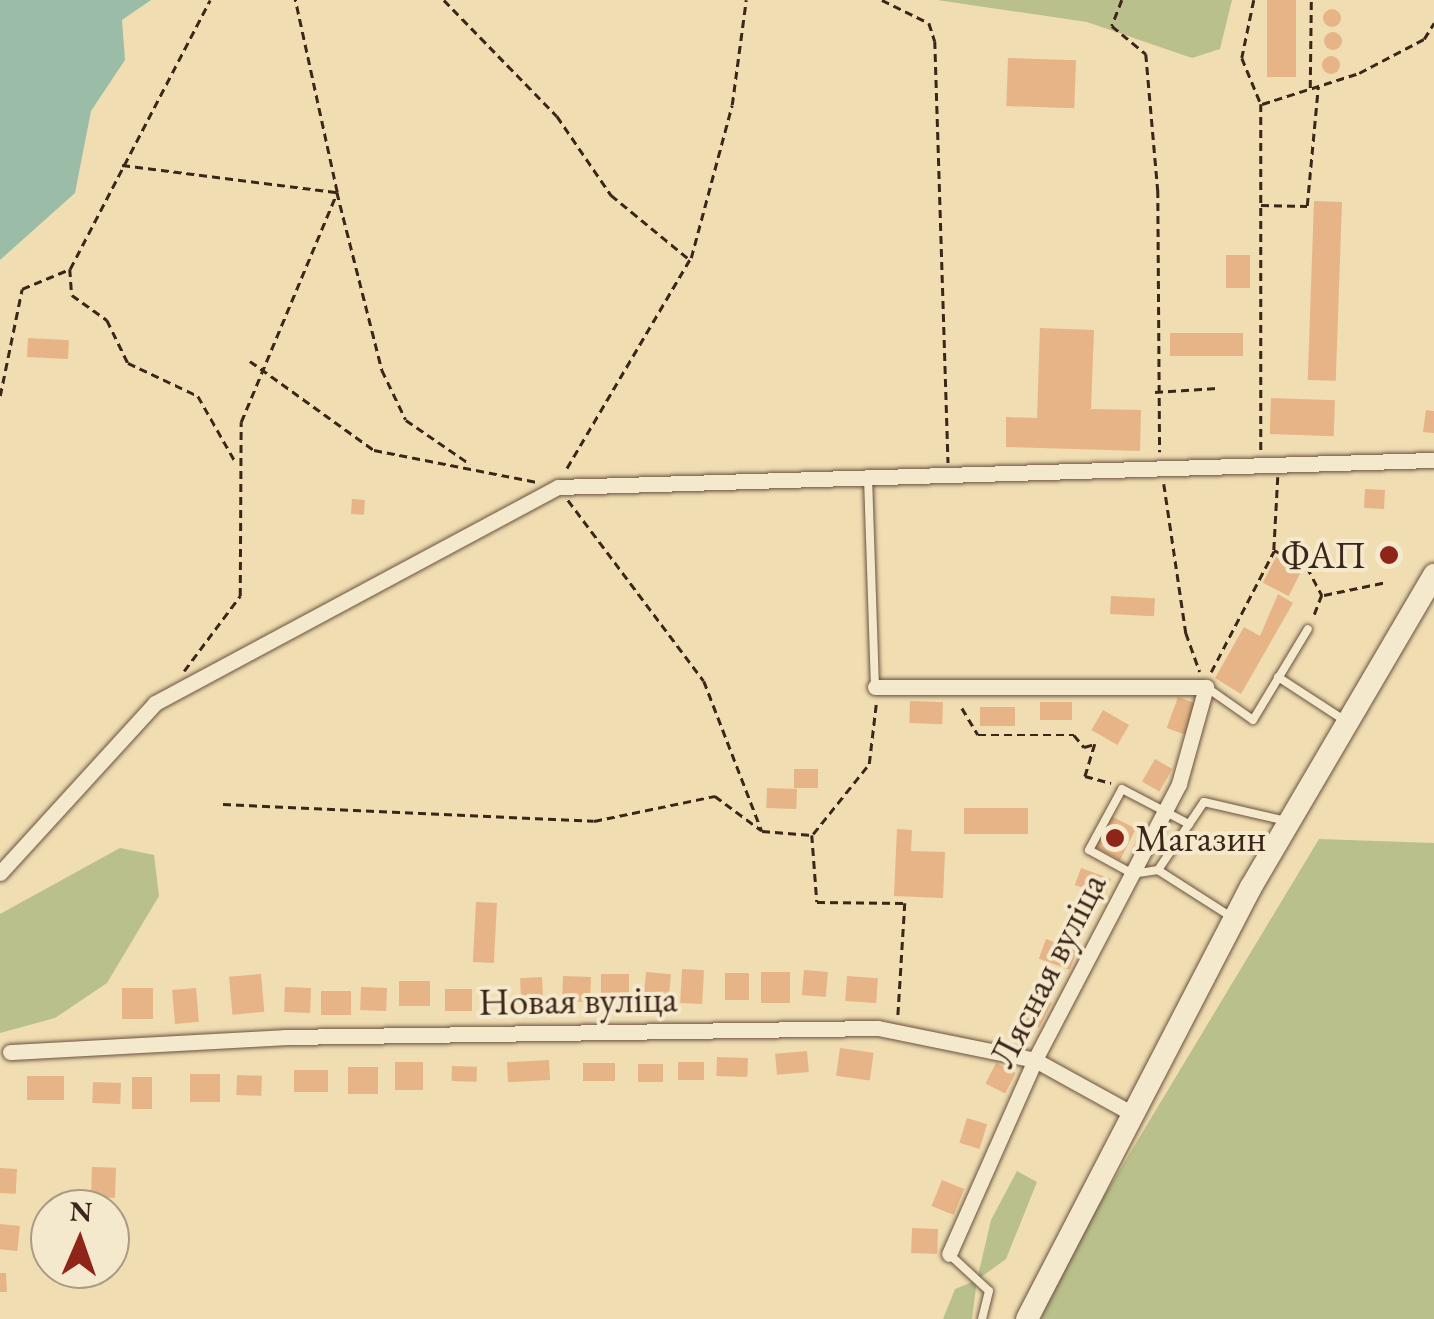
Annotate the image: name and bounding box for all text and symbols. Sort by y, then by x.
place label: ФАП [1281,532,1366,578]
marker: ФАП [1376,542,1402,568]
place label: Магазин [1135,815,1266,861]
marker: Магазин [1104,827,1126,849]
street label: Лясная вуліца [979,865,1115,1075]
street label: Новая вуліца [478,975,678,1025]
north arrow [30,1189,130,1289]
text: N [69,1193,93,1229]

